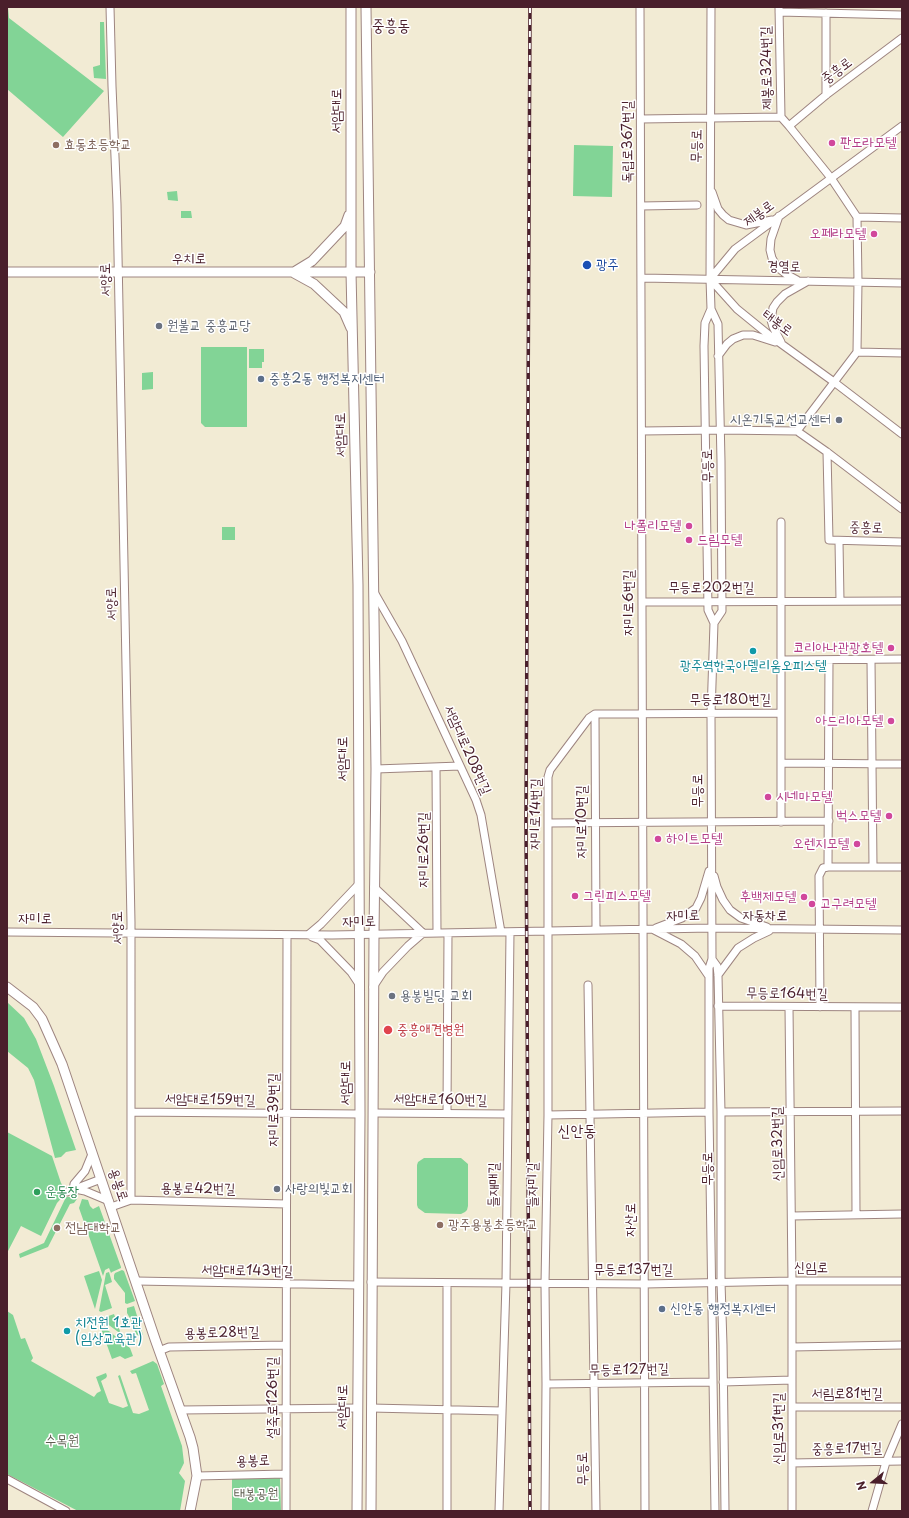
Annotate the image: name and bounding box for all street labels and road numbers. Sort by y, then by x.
street label: 제봉로324번길 [758,26,776,110]
street label: 중흥로 [818,54,856,88]
street label: 서암대로 [329,88,345,134]
street label: 독립로367번길 [620,101,636,183]
street label: 무등로 [688,129,706,163]
street label: 제봉로 [740,197,778,231]
street label: 우치로 [172,251,206,267]
street label: 경열로 [767,258,801,276]
street label: 서양로 [97,263,115,297]
street label: 태봉로 [758,306,796,340]
street label: 서암대로 [332,412,350,458]
street label: 무등로 [699,449,717,483]
street label: 중흥로 [849,519,883,537]
street label: 자미로6번길 [621,570,637,636]
street label: 무등로202번길 [668,580,754,596]
street label: 서양로 [103,587,121,621]
street label: 무등로180번길 [689,692,771,708]
street label: 서암대로208번길 [440,703,494,797]
street label: 서암대로 [335,736,351,782]
street label: 무등로 [690,774,706,808]
street label: 자미로14번길 [527,778,545,850]
street label: 자미로10번길 [574,786,590,858]
street label: 자미로26번길 [416,812,432,888]
street label: 자미로 [666,907,700,925]
street label: 자동차로 [742,908,788,924]
street label: 자미로 [18,911,52,927]
street label: 서양로 [109,911,127,945]
street label: 자미로 [342,913,376,931]
street label: 무등로164번길 [746,985,828,1003]
street label: 서암대로 [338,1060,354,1106]
street label: 자미로39번길 [266,1073,282,1147]
street label: 서암대로159번길 [165,1091,255,1109]
street label: 서암대로160번길 [393,1091,487,1109]
street label: 신임로32번길 [769,1106,787,1182]
street label: 무등로 [700,1152,716,1186]
street label: 들재매길 [485,1162,503,1208]
street label: 들자미길 [524,1162,542,1208]
street label: 용봉로 [105,1166,131,1204]
street label: 용봉로42번길 [160,1180,236,1198]
street label: 자산로 [623,1203,639,1237]
street label: 신임로 [794,1260,828,1276]
street label: 서암대로143번길 [201,1262,293,1280]
street label: 무등로137번길 [593,1262,673,1278]
street label: 용봉로28번길 [184,1324,260,1342]
street label: 설죽로126번길 [265,1357,281,1439]
street label: 무등로127번길 [589,1361,669,1379]
street label: 서암대로 [335,1384,351,1430]
street label: 서림로81번길 [811,1386,883,1402]
street label: 신임로31번길 [771,1393,787,1465]
street label: 중흥로17번길 [812,1440,882,1458]
street label: 용봉로 [236,1452,270,1470]
street label: 무등로 [574,1452,592,1486]

